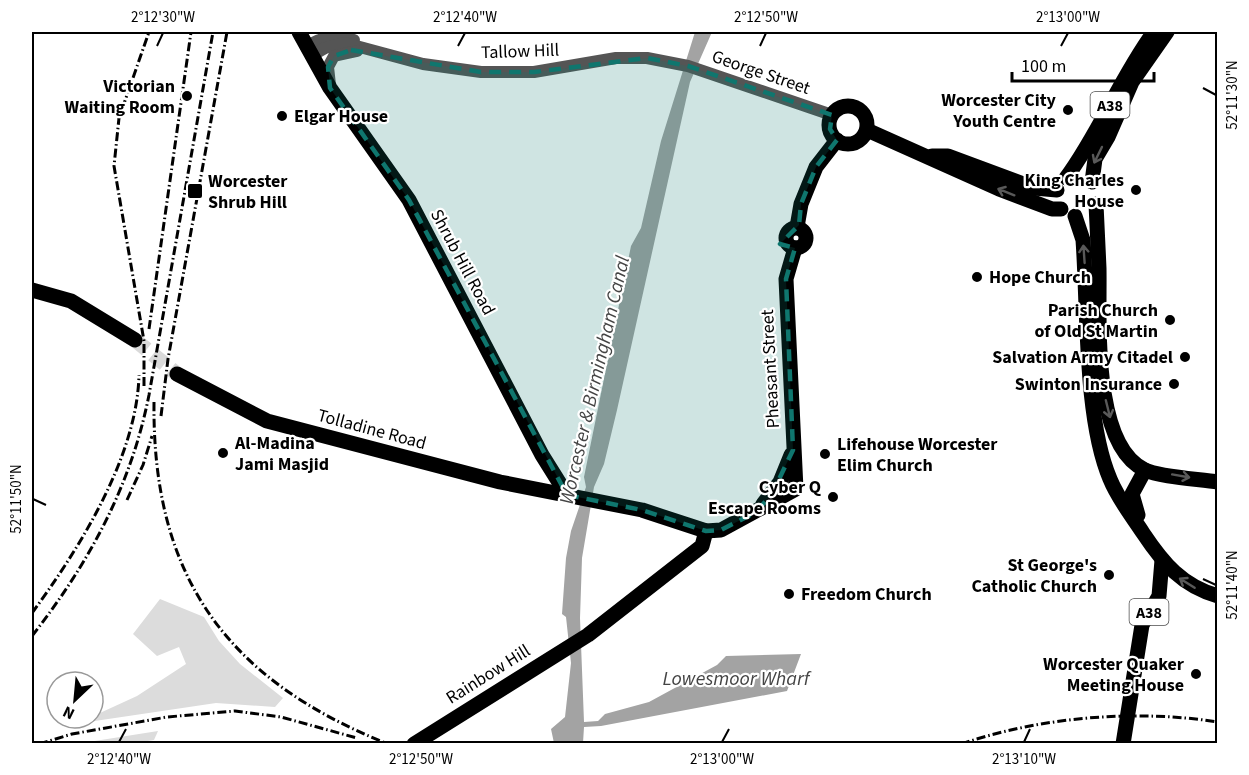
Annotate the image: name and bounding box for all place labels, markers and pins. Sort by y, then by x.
place label: Victorian Waiting Room [64,74,175,120]
place label: Worcester City Youth Centre [941,88,1057,134]
marker: Victorian Waiting Room [180,89,194,103]
marker: Worcester City Youth Centre [1061,103,1075,117]
place label: Elgar House [294,104,388,129]
marker: Elgar House [275,109,289,123]
place label: King Charles House [1025,168,1124,214]
place label: Worcester Shrub Hill [208,169,288,215]
marker: Worcester Shrub Hill [186,182,204,200]
marker: King Charles House [1129,183,1143,197]
place label: Hope Church [989,265,1091,290]
marker: Hope Church [970,270,984,284]
place label: Parish Church of Old St Martin [1034,298,1158,344]
marker: Parish Church of Old St Martin [1163,313,1177,327]
place label: Salvation Army Citadel [992,345,1173,370]
marker: Salvation Army Citadel [1178,350,1192,364]
place label: Swinton Insurance [1015,372,1162,397]
marker: Swinton Insurance [1167,377,1181,391]
place label: Al-Madina Jami Masjid [234,431,329,477]
place label: Lifehouse Worcester Elim Church [837,432,998,478]
marker: Al-Madina Jami Masjid [216,446,230,460]
marker: Lifehouse Worcester Elim Church [818,447,832,461]
place label: Cyber Q Escape Rooms [708,475,822,521]
marker: Cyber Q Escape Rooms [826,490,840,504]
place label: St George's Catholic Church [971,553,1097,599]
marker: St George's Catholic Church [1102,568,1116,582]
place label: Freedom Church [801,582,932,607]
marker: Freedom Church [782,587,796,601]
place label: Worcester Quaker Meeting House [1043,652,1185,698]
marker: Worcester Quaker Meeting House [1189,667,1203,681]

